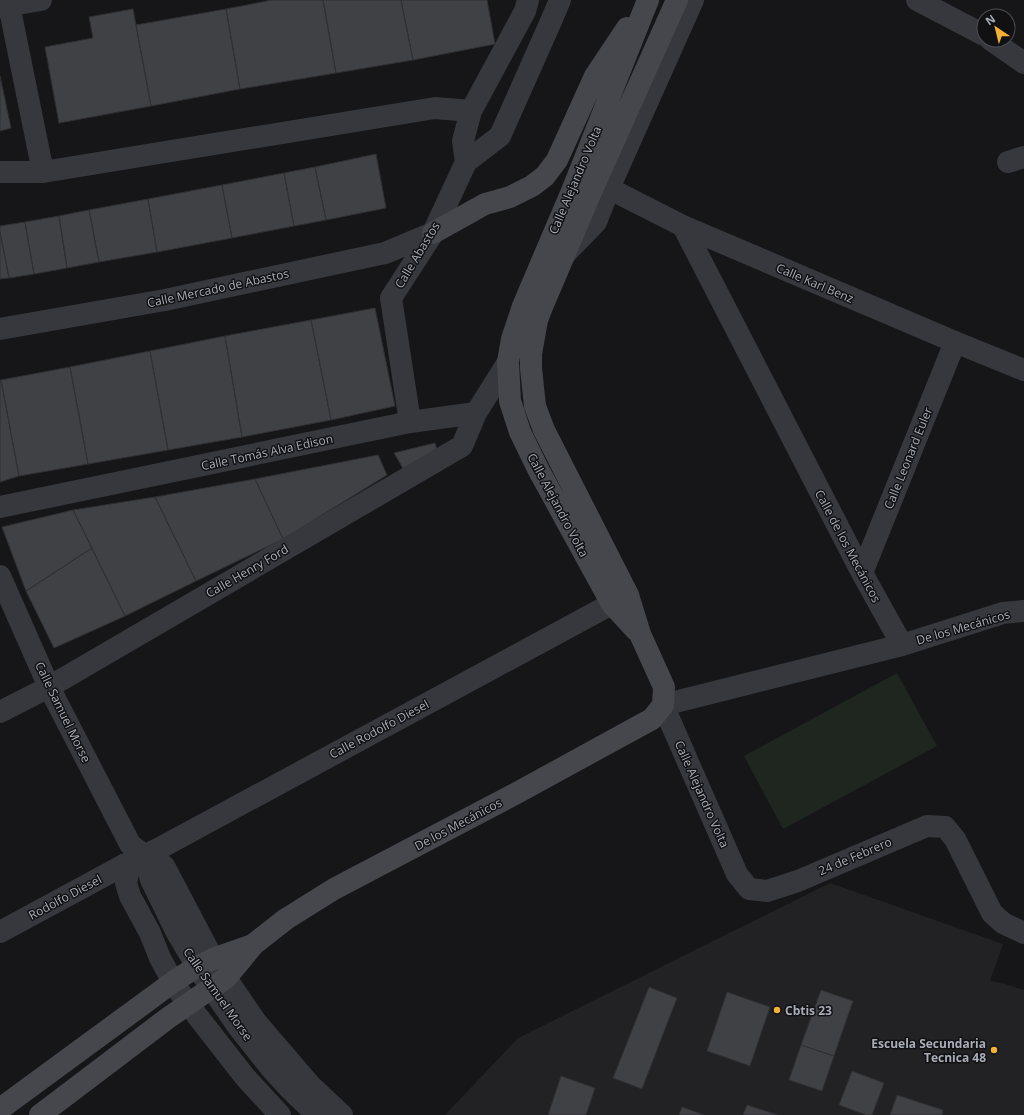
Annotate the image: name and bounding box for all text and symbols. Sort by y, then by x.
north arrow [976,8,1016,48]
text: N [982,11,998,28]
street label: Calle Alejandro Volta [545,124,605,236]
street label: Calle Abastos [390,218,444,291]
street label: Calle Karl Benz [774,259,857,307]
street label: Calle Mercado de Abastos [146,265,291,311]
street label: Calle Leonard Euler [880,404,936,511]
street label: Calle Tomás Alva Edison [200,430,334,474]
street label: Calle Alejandro Volta [523,450,593,560]
street label: Calle de los Mecánicos [811,487,885,606]
street label: Calle Henry Ford [203,540,291,602]
street label: De los Mecánicos [914,605,1012,648]
street label: Calle Samuel Morse [31,659,95,765]
street label: Calle Rodolfo Diesel [326,696,432,762]
street label: Calle Alejandro Volta [671,738,733,850]
street label: De los Mecánicos [411,794,505,854]
street label: 24 de Febrero [816,833,894,879]
street label: Rodolfo Diesel [25,871,105,923]
street label: Calle Samuel Morse [179,944,257,1044]
place label: Cbtis 23 [785,1002,832,1019]
marker: Cbtis 23 [772,1005,782,1015]
place label: Escuela Secundaria Tecnica 48 [871,1035,986,1066]
marker: Escuela Secundaria Tecnica 48 [989,1045,999,1055]

